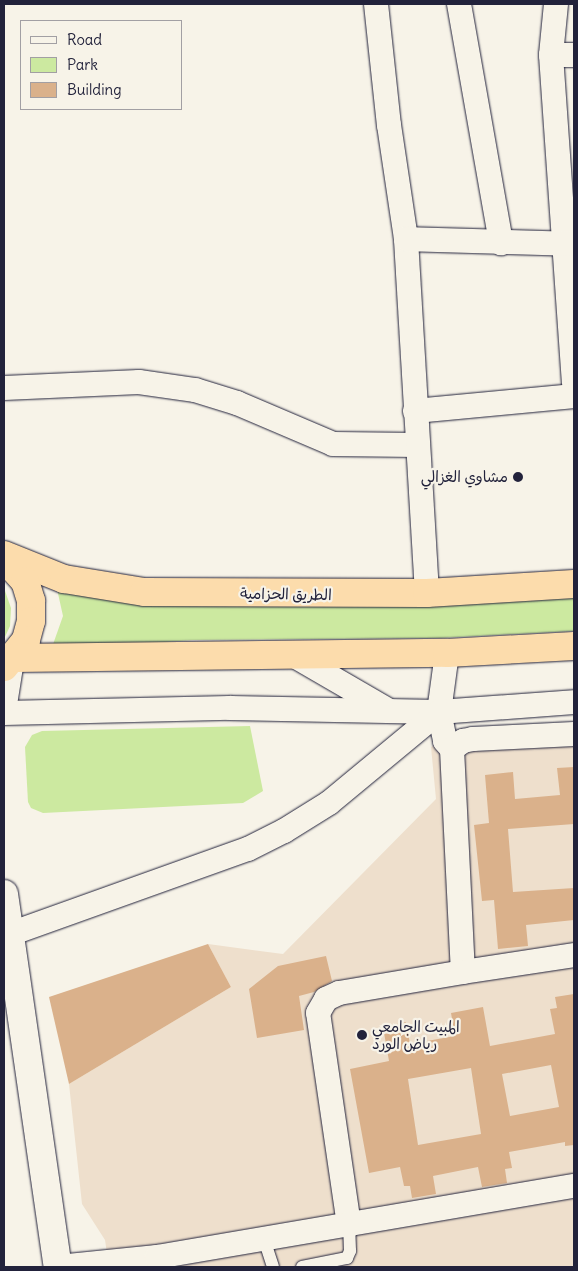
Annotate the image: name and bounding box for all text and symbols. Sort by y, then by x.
legend [20,20,182,110]
text: Road [67,30,102,49]
text: Park [67,55,98,74]
text: Building [67,80,122,99]
place label: مشاوي الغزالي [421,468,508,486]
marker: مشاوي الغزالي [512,471,524,483]
street label: الطريق الحزامية [240,584,332,604]
place label: المبيت الجامعي رياض الورد [372,1017,460,1052]
marker: المبيت الجامعي رياض الورد [356,1029,368,1041]

